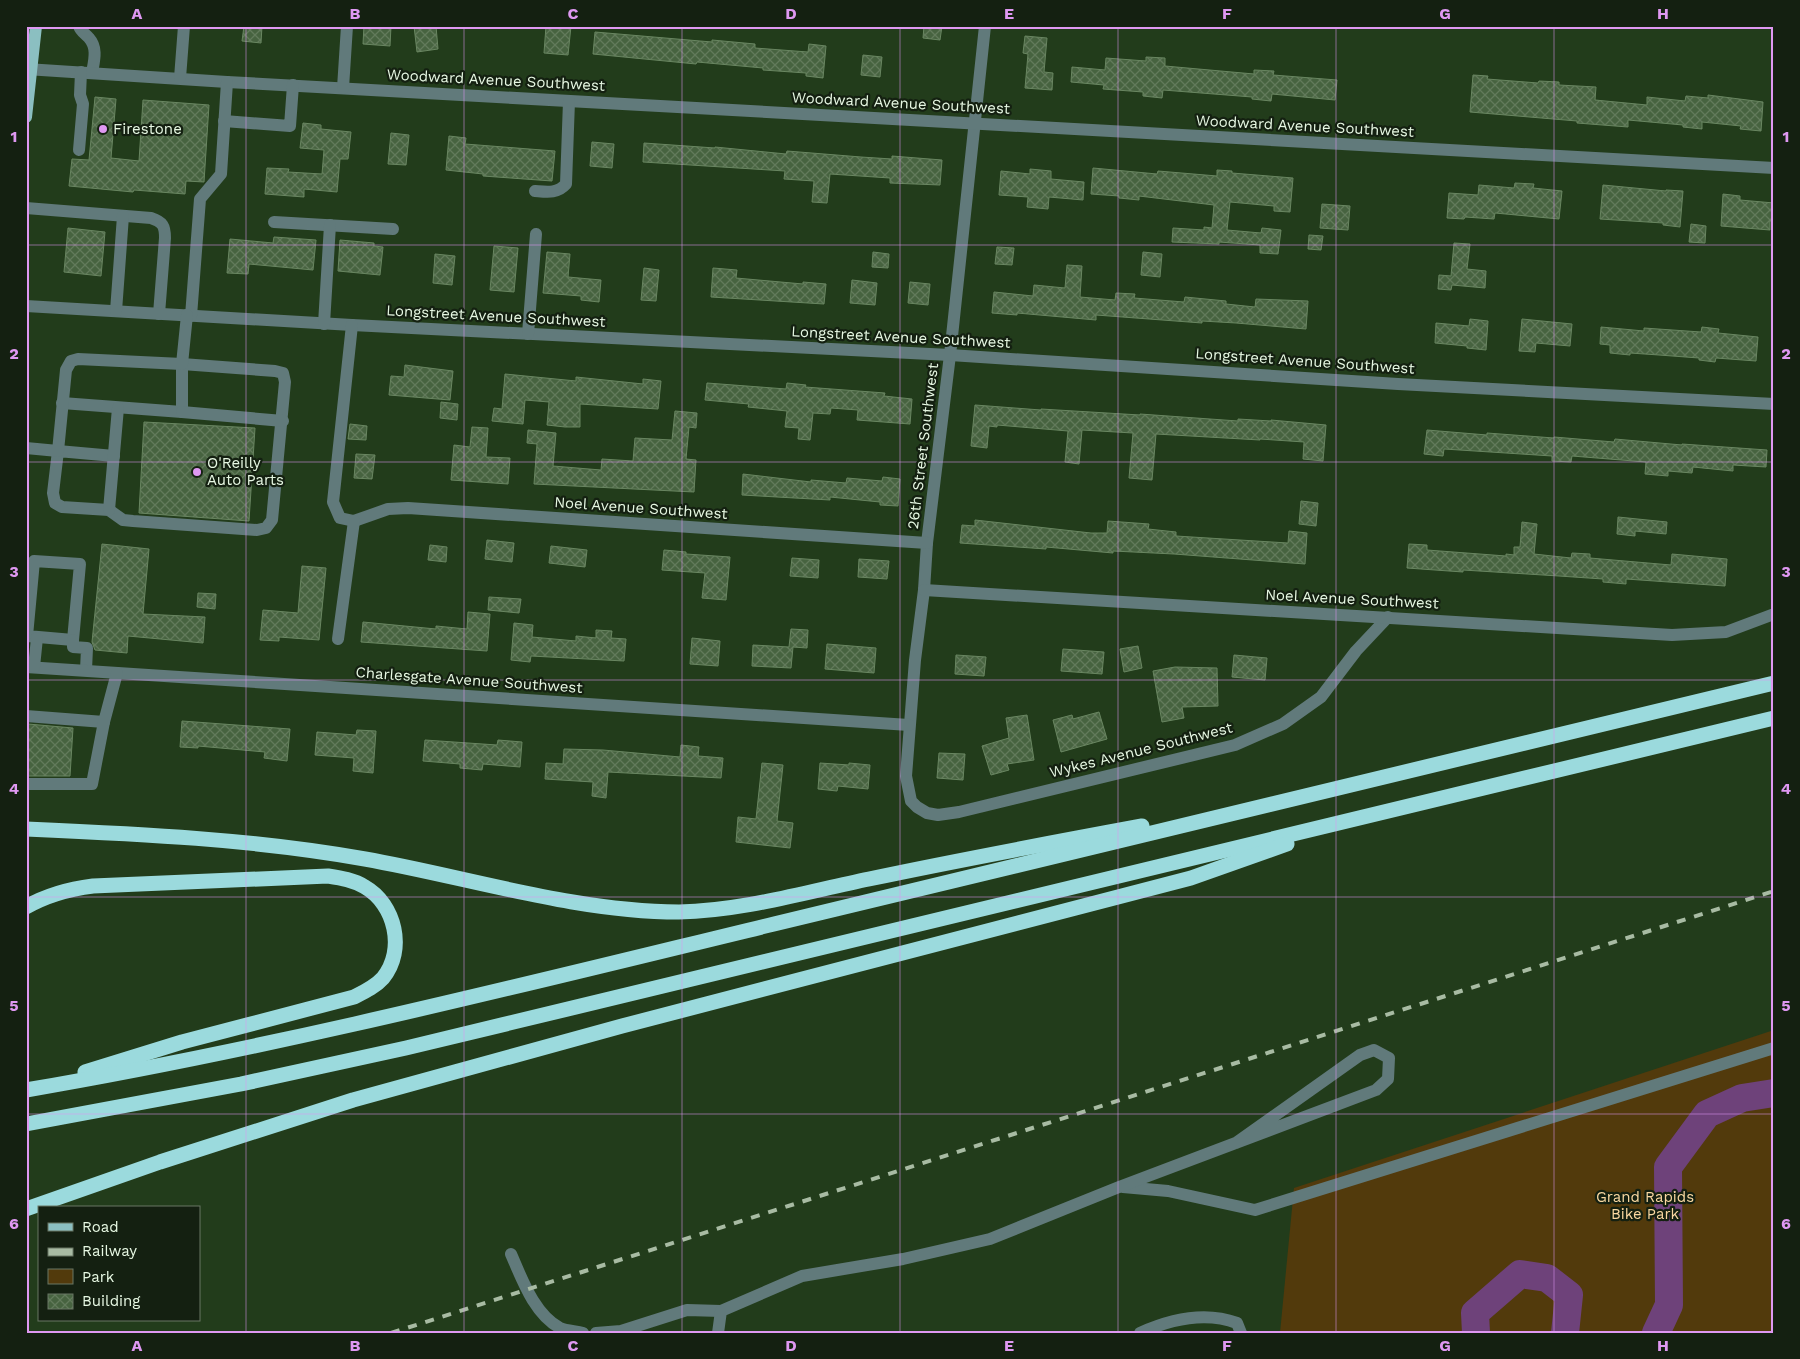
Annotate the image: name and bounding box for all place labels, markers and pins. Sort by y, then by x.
place label: Firestone [113,120,182,138]
marker: Firestone [97,123,109,135]
place label: O'Reilly Auto Parts [207,454,284,489]
marker: O'Reilly Auto Parts [191,466,203,478]

